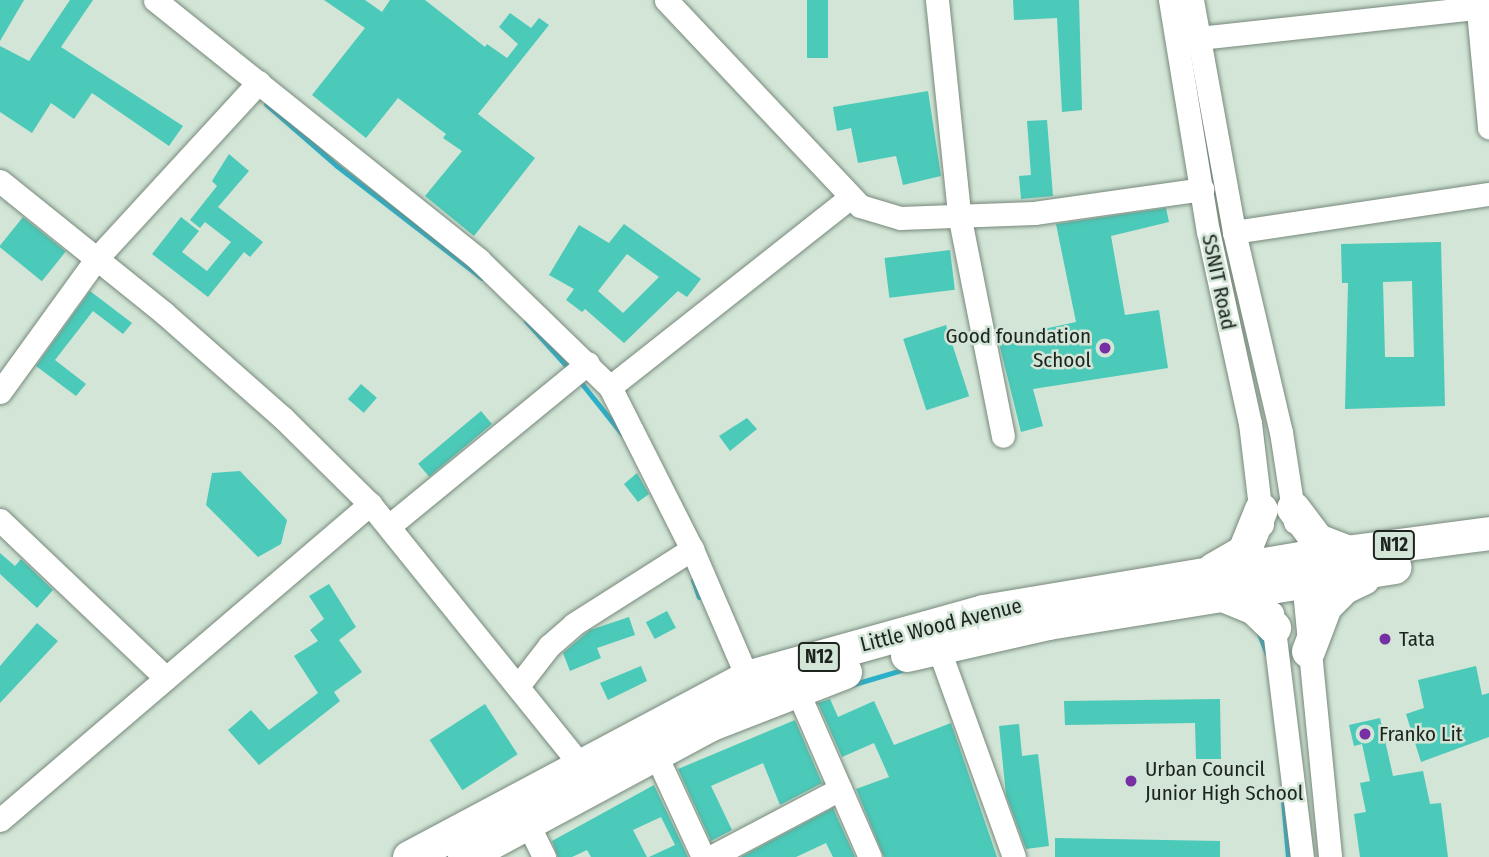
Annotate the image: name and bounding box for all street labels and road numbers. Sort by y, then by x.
street label: SSNIT Road [1197,232,1241,332]
road number: N12 [1371,530,1417,560]
street label: Little Wood Avenue [858,593,1024,657]
road number: N12 [796,642,842,672]

